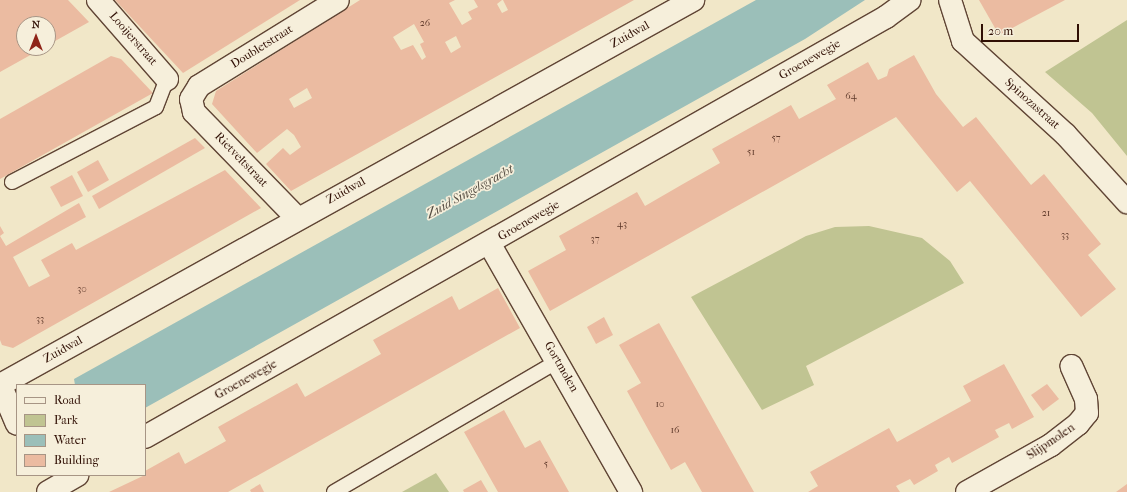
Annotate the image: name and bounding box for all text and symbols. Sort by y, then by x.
street label: Looijerstraat [106,9,160,69]
north arrow [16,16,56,56]
scale bar [983,16,1081,42]
text: N [32,18,40,31]
house number: 26 [420,18,430,30]
street label: Zuidwal [608,18,652,52]
street label: Doubletstraat [228,22,296,72]
text: 20 m [988,24,1013,38]
street label: Groenewegje [777,37,843,83]
street label: Spinozastraat [1001,75,1063,133]
house number: 64 [845,91,857,103]
street label: Rietveltstraat [211,130,271,190]
house number: 57 [771,133,781,145]
house number: 51 [747,147,755,159]
water label: Zuid Singelsgracht [424,162,516,222]
street label: Zuidwal [324,174,368,208]
street label: Groenewegje [496,198,562,244]
house number: 21 [1042,208,1050,220]
house number: 43 [617,219,627,231]
house number: 33 [1061,230,1069,242]
house number: 37 [591,234,599,246]
house number: 30 [77,284,87,296]
house number: 33 [36,314,44,326]
street label: Zuidwal [41,333,85,367]
street label: Gortmolen [541,339,581,395]
street label: Groenewegje [213,357,279,403]
legend [16,384,146,476]
text: Road [54,393,81,407]
house number: 10 [655,399,665,411]
text: Park [54,413,78,427]
street label: Slijpmolen [1024,421,1078,463]
house number: 16 [671,425,679,437]
text: Water [54,433,86,447]
text: Building [54,453,99,467]
house number: 5 [544,459,548,471]

